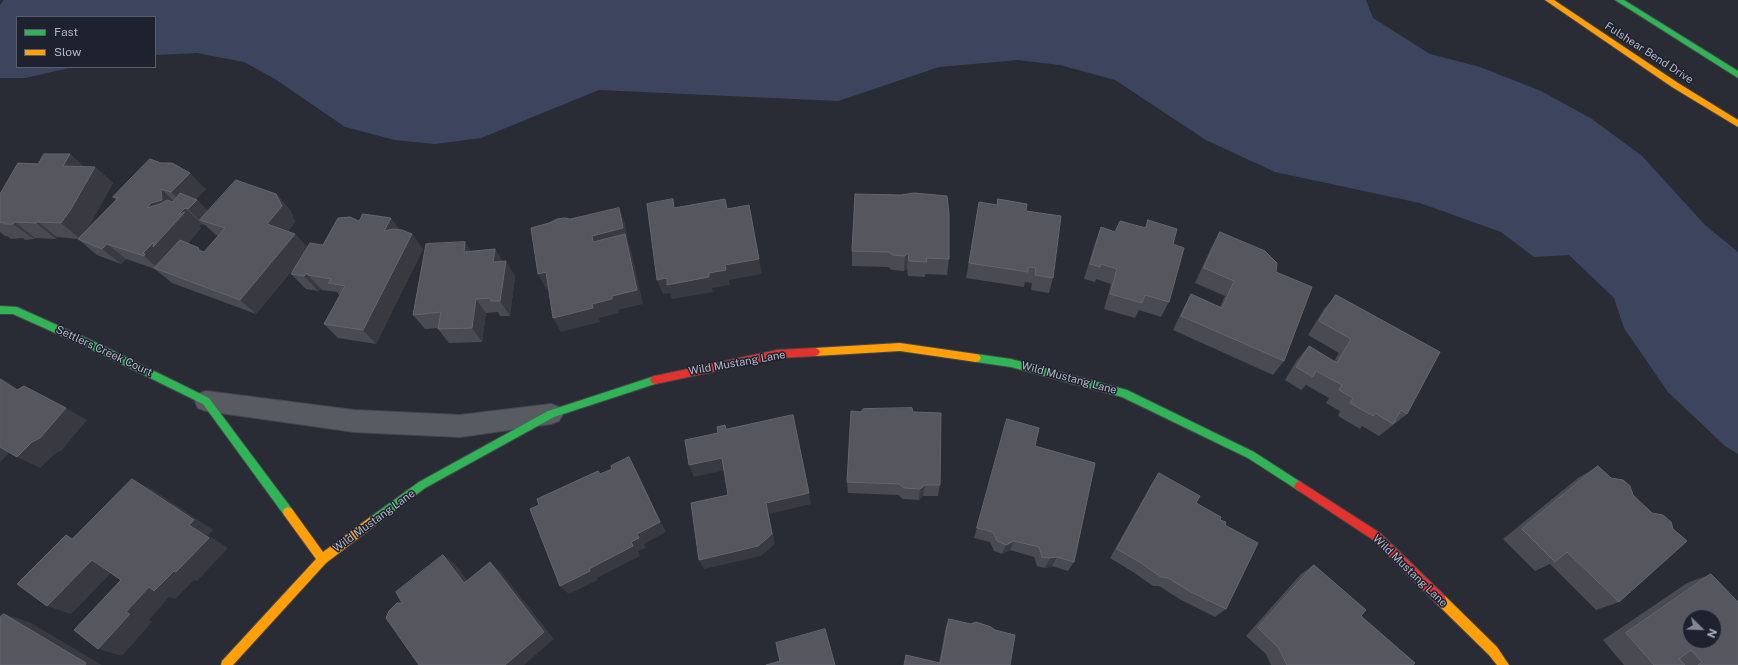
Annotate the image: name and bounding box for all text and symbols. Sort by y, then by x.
legend [16,16,156,68]
street label: Fulshear Bend Drive [1602,19,1696,87]
text: Fast [54,25,78,39]
text: Slow [54,45,81,59]
street label: Settlers Creek Court [54,323,154,379]
street label: Wild Mustang Lane [688,348,786,378]
street label: Wild Mustang Lane [1020,359,1118,397]
street label: Wild Mustang Lane [330,487,418,555]
street label: Wild Mustang Lane [1370,532,1450,610]
north arrow [1682,609,1722,649]
text: N [1705,627,1719,640]

